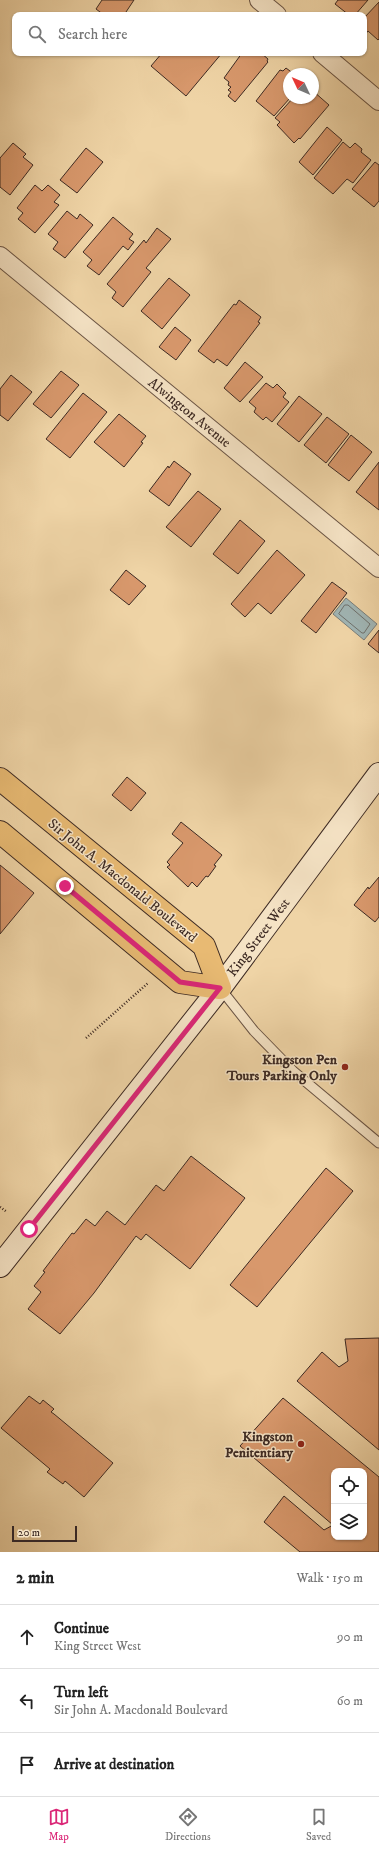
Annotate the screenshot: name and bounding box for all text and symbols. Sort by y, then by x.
search box [12,12,367,56]
icon: search [26,23,48,45]
text: Search here [58,25,127,44]
north arrow [283,68,319,104]
street label: Alwington Avenue [144,374,235,452]
street label: Sir John A. Macdonald Boulevard [44,815,201,947]
route end [56,877,74,895]
street label: King Street West [223,894,295,980]
place label: Kingston Pen Tours Parking Only [226,1051,338,1085]
marker: Kingston Pen Tours Parking Only [340,1062,350,1072]
route start [20,1220,38,1238]
place label: Kingston Penitentiary [225,1428,294,1462]
marker: Kingston Penitentiary [296,1439,306,1449]
map controls [331,1468,367,1540]
button: locate [331,1468,367,1504]
button: layers [331,1504,367,1540]
scale bar [12,1524,77,1543]
text: 20 m [18,1526,40,1540]
text: 2 min [16,1567,54,1589]
text: Walk · 150 m [297,1570,363,1586]
text: Continue [54,1619,109,1638]
icon: ahead [16,1626,38,1648]
text: 90 m [337,1629,363,1645]
text: King Street West [54,1638,141,1654]
text: Turn left [54,1683,108,1702]
icon: left [16,1690,38,1712]
text: 60 m [337,1693,363,1709]
text: Sir John A. Macdonald Boulevard [54,1702,228,1718]
icon: arrive [16,1754,38,1776]
text: Arrive at destination [54,1755,174,1774]
tab: Map [48,1806,70,1844]
tab: Directions [165,1806,211,1844]
tab: Saved [306,1806,331,1844]

